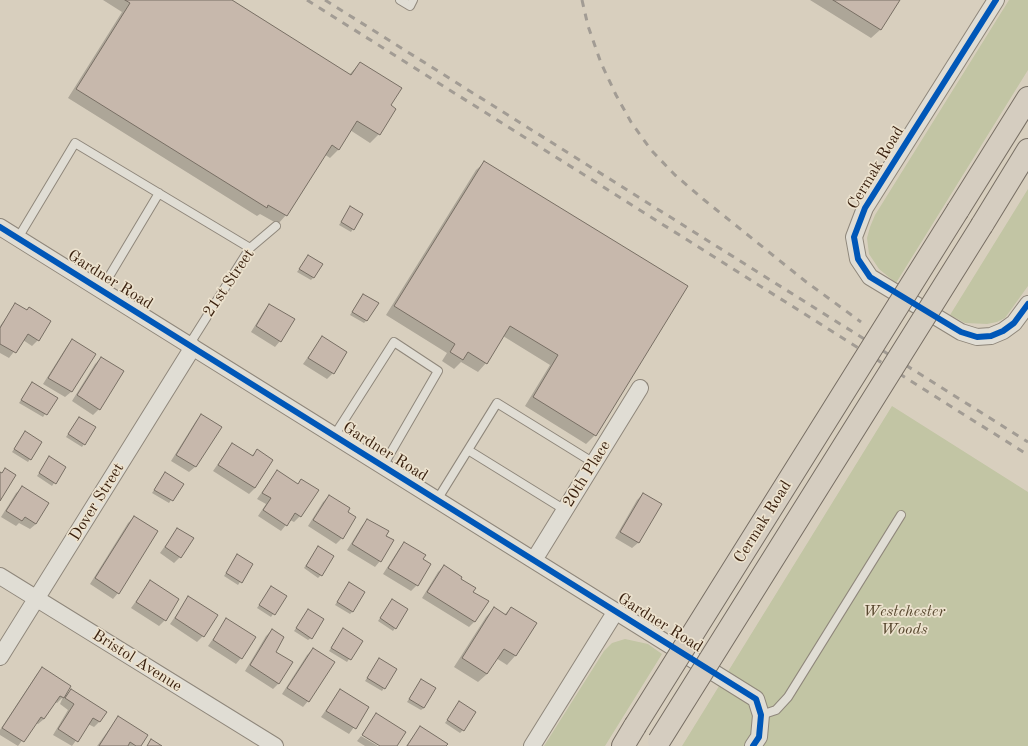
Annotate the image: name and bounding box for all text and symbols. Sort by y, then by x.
street label: Cermak Road [844,123,908,213]
street label: 21st Street [199,245,259,321]
street label: Gardner Road [64,246,156,314]
street label: Gardner Road [339,418,431,486]
street label: 20th Place [559,437,615,511]
street label: Dover Street [65,459,129,545]
street label: Cermak Road [730,477,796,567]
street label: Gardner Road [614,589,706,657]
park label: Westchester Woods [863,602,945,640]
street label: Bristol Avenue [89,626,185,696]

